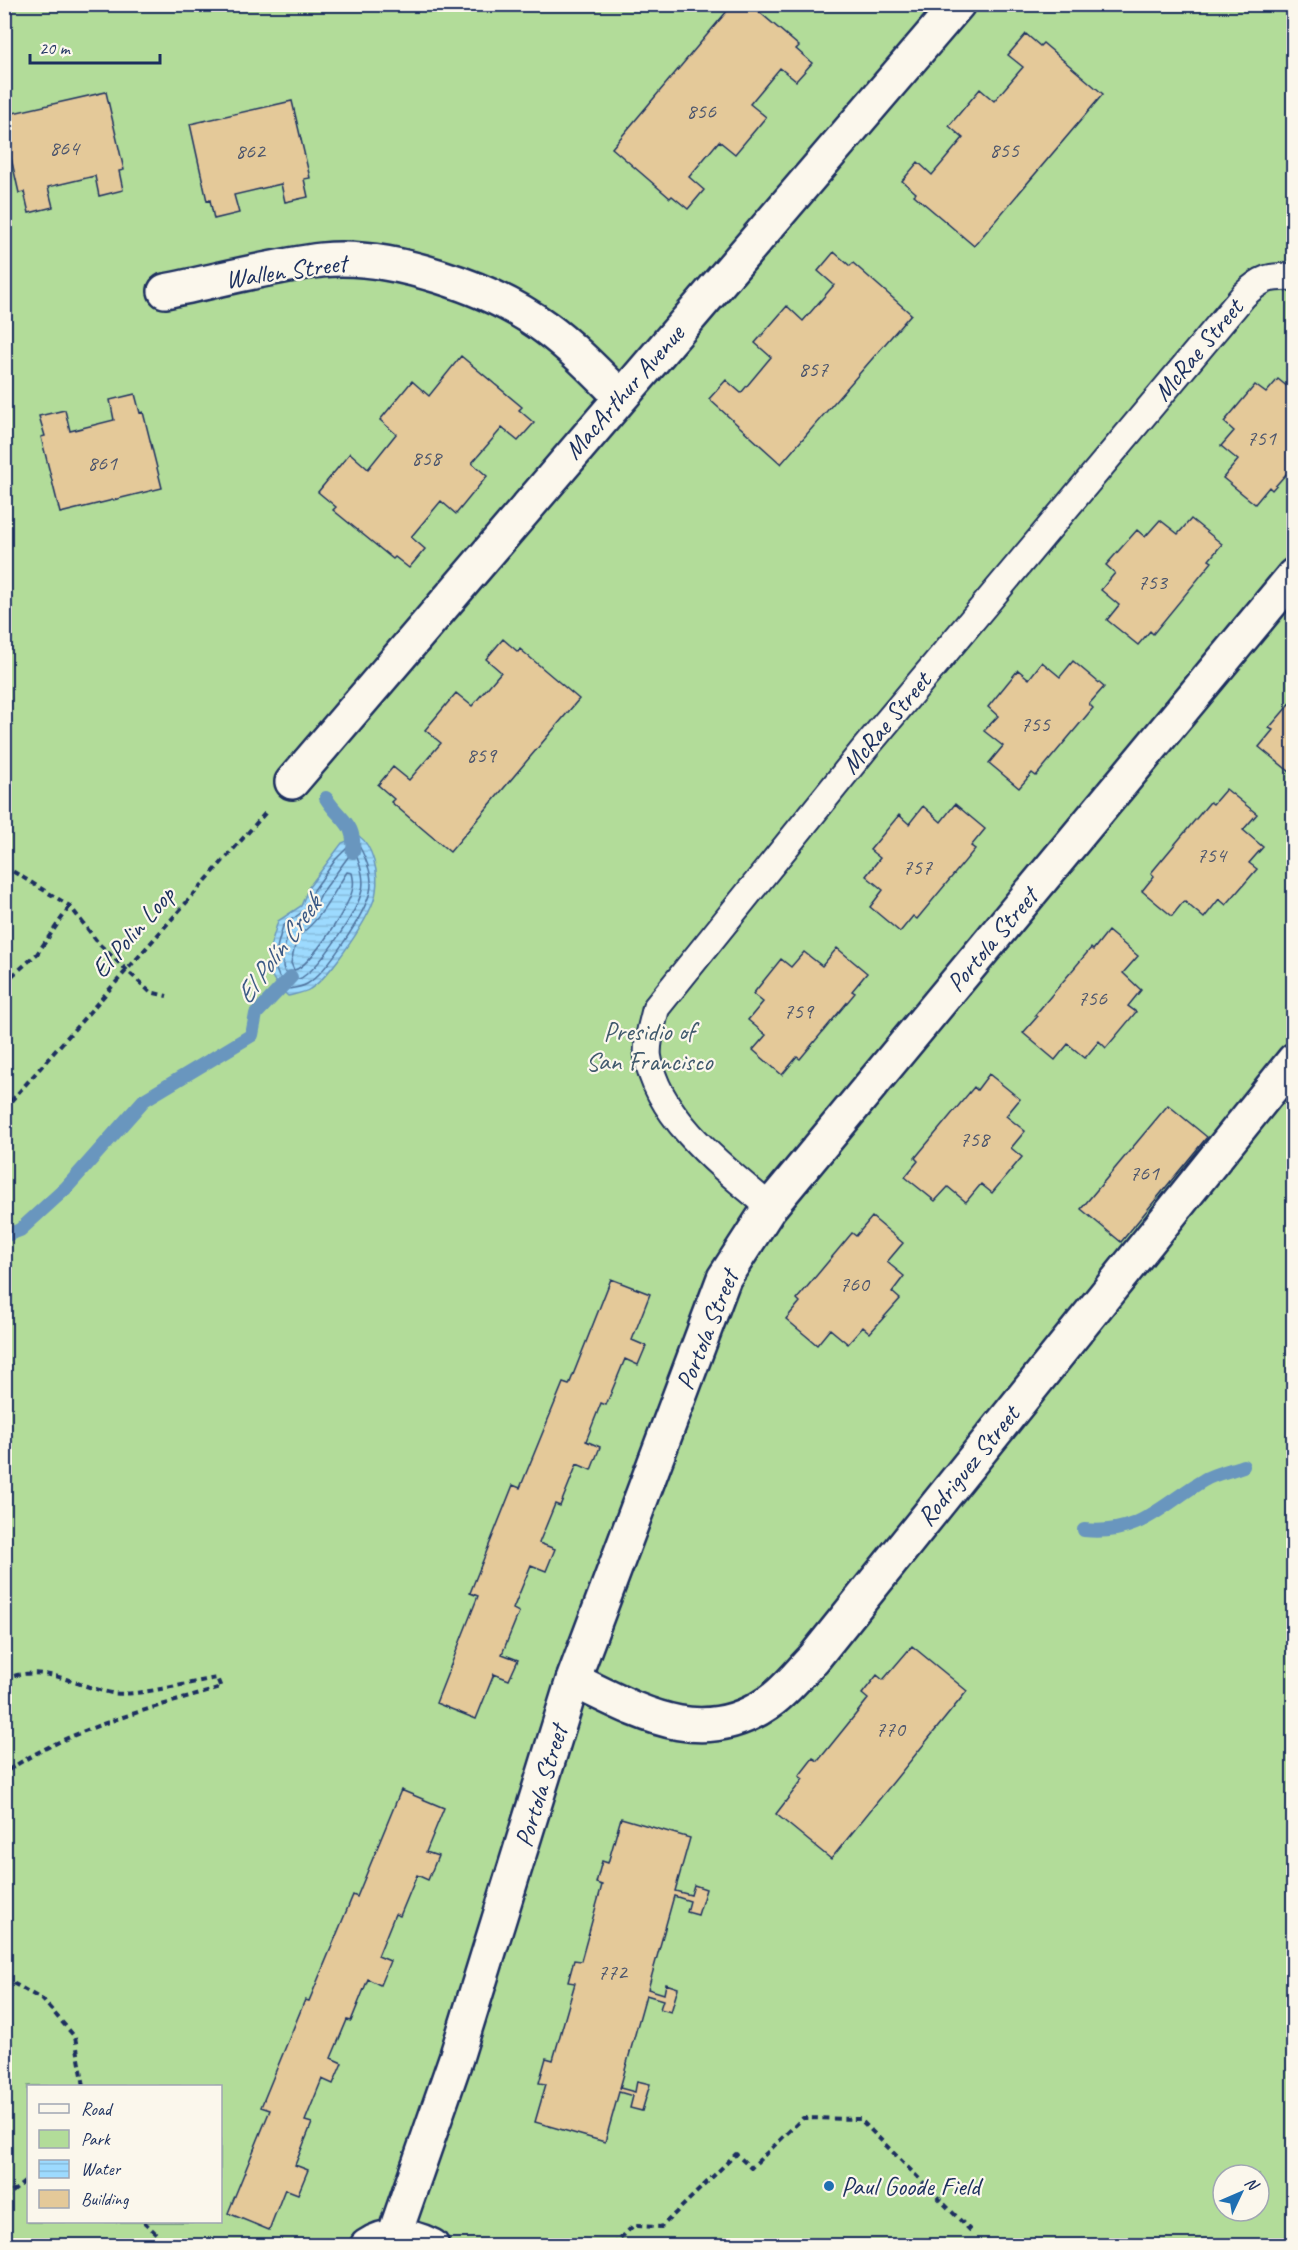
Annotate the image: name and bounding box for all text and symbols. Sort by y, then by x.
scale bar [30,27,160,65]
text: 20 m [39,37,72,59]
house number: 856 [686,97,717,125]
house number: 864 [49,134,81,162]
house number: 855 [989,136,1020,164]
house number: 862 [235,137,267,165]
street label: Wallen Street [223,246,352,296]
street label: McRae Street [1146,291,1252,408]
street label: MacArthur Avenue [557,317,692,466]
house number: 857 [798,355,829,383]
house number: 751 [1246,424,1277,452]
house number: 858 [411,444,443,472]
house number: 861 [87,449,118,477]
house number: 753 [1137,568,1169,596]
street label: McRae Street [834,664,940,781]
house number: 755 [1020,710,1051,738]
house number: 859 [466,741,498,769]
house number: 754 [1196,841,1228,869]
house number: 757 [902,853,933,881]
street label: El Polin Loop [84,878,183,985]
street label: Portola Street [939,879,1047,999]
water label: El Polín Creek [228,885,331,1010]
house number: 756 [1077,984,1108,1012]
house number: 759 [783,997,815,1025]
park label: Presidio of San Francisco [586,1015,714,1078]
house number: 758 [959,1125,991,1153]
house number: 761 [1129,1159,1160,1187]
street label: Portola Street [668,1262,747,1394]
house number: 760 [839,1270,871,1298]
street label: Rodriguez Street [909,1397,1028,1533]
house number: 770 [875,1715,907,1743]
street label: Portola Street [507,1718,576,1851]
house number: 772 [597,1958,629,1986]
legend [27,2085,222,2223]
text: Road [81,2098,114,2120]
text: Park [81,2128,111,2150]
text: Water [81,2158,122,2180]
north arrow [1211,2163,1271,2223]
place label: Paul Goode Field [841,2170,984,2203]
text: N [1240,2173,1264,2196]
marker: Paul Goode Field [822,2179,836,2193]
text: Building [81,2188,130,2210]

